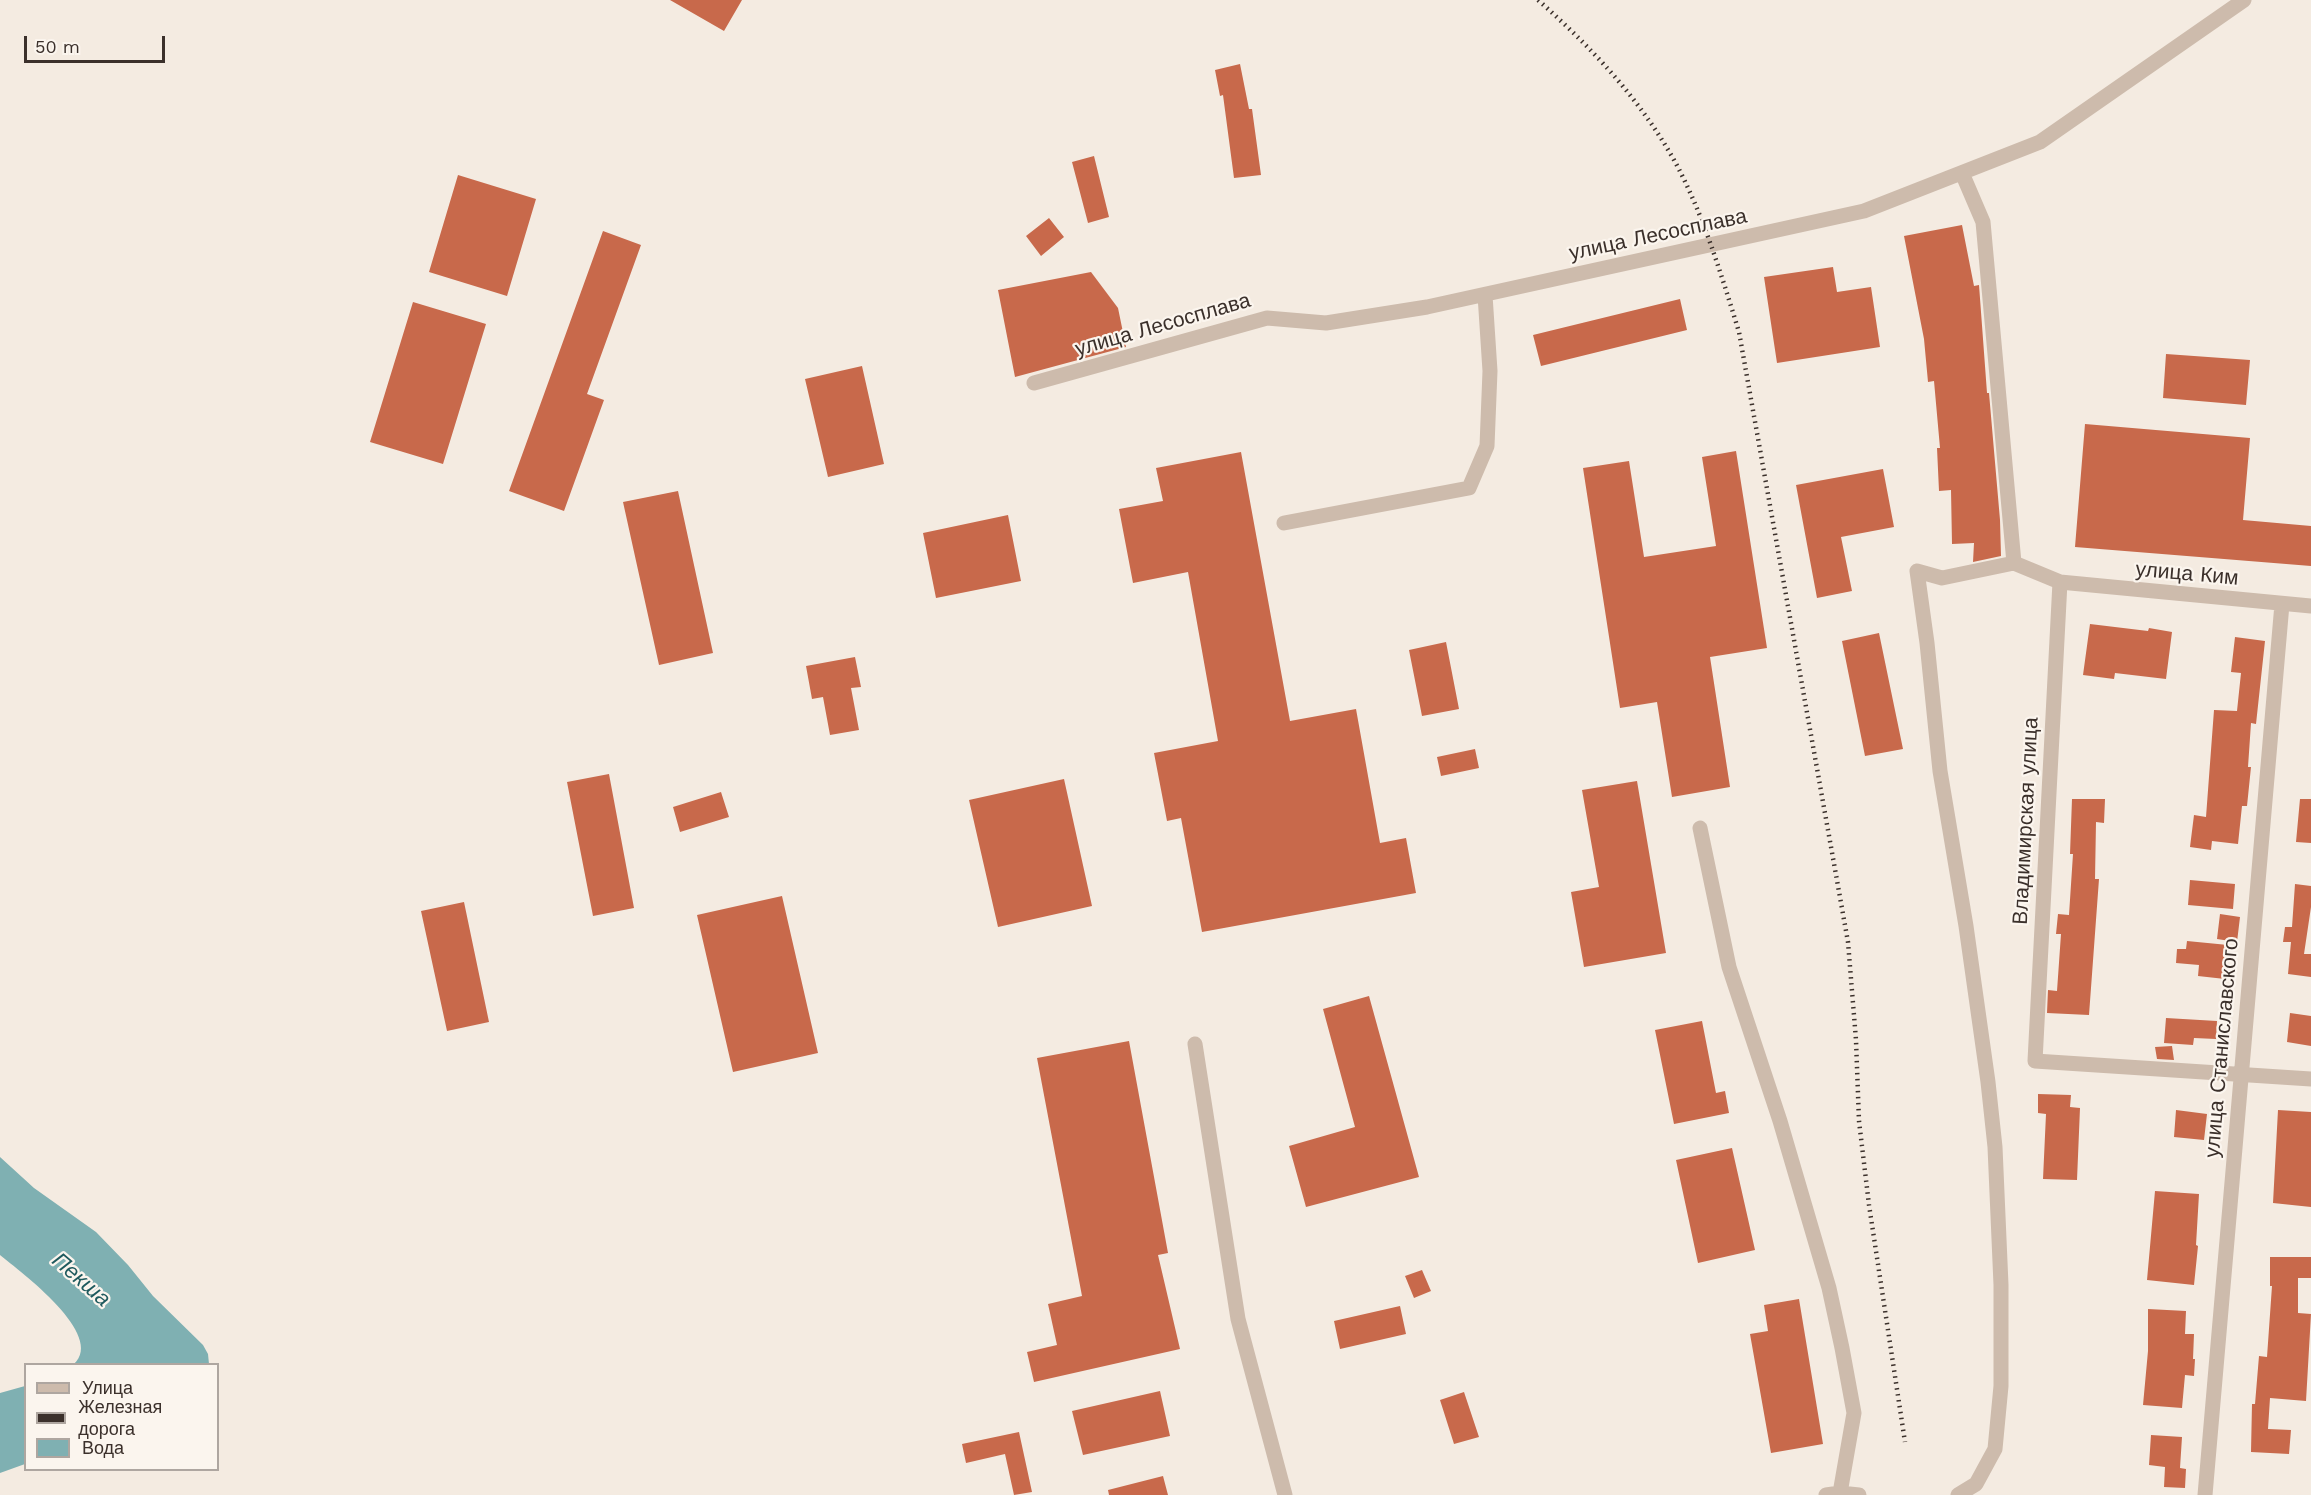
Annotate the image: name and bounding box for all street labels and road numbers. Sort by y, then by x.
street label: улица Лесосплава [1567,204,1749,266]
street label: улица Лесосплава [1072,288,1254,362]
street label: улица Ким [2134,557,2240,591]
street label: Владимирская улица [2008,717,2044,925]
street label: улица Станиславского [2200,937,2244,1159]

